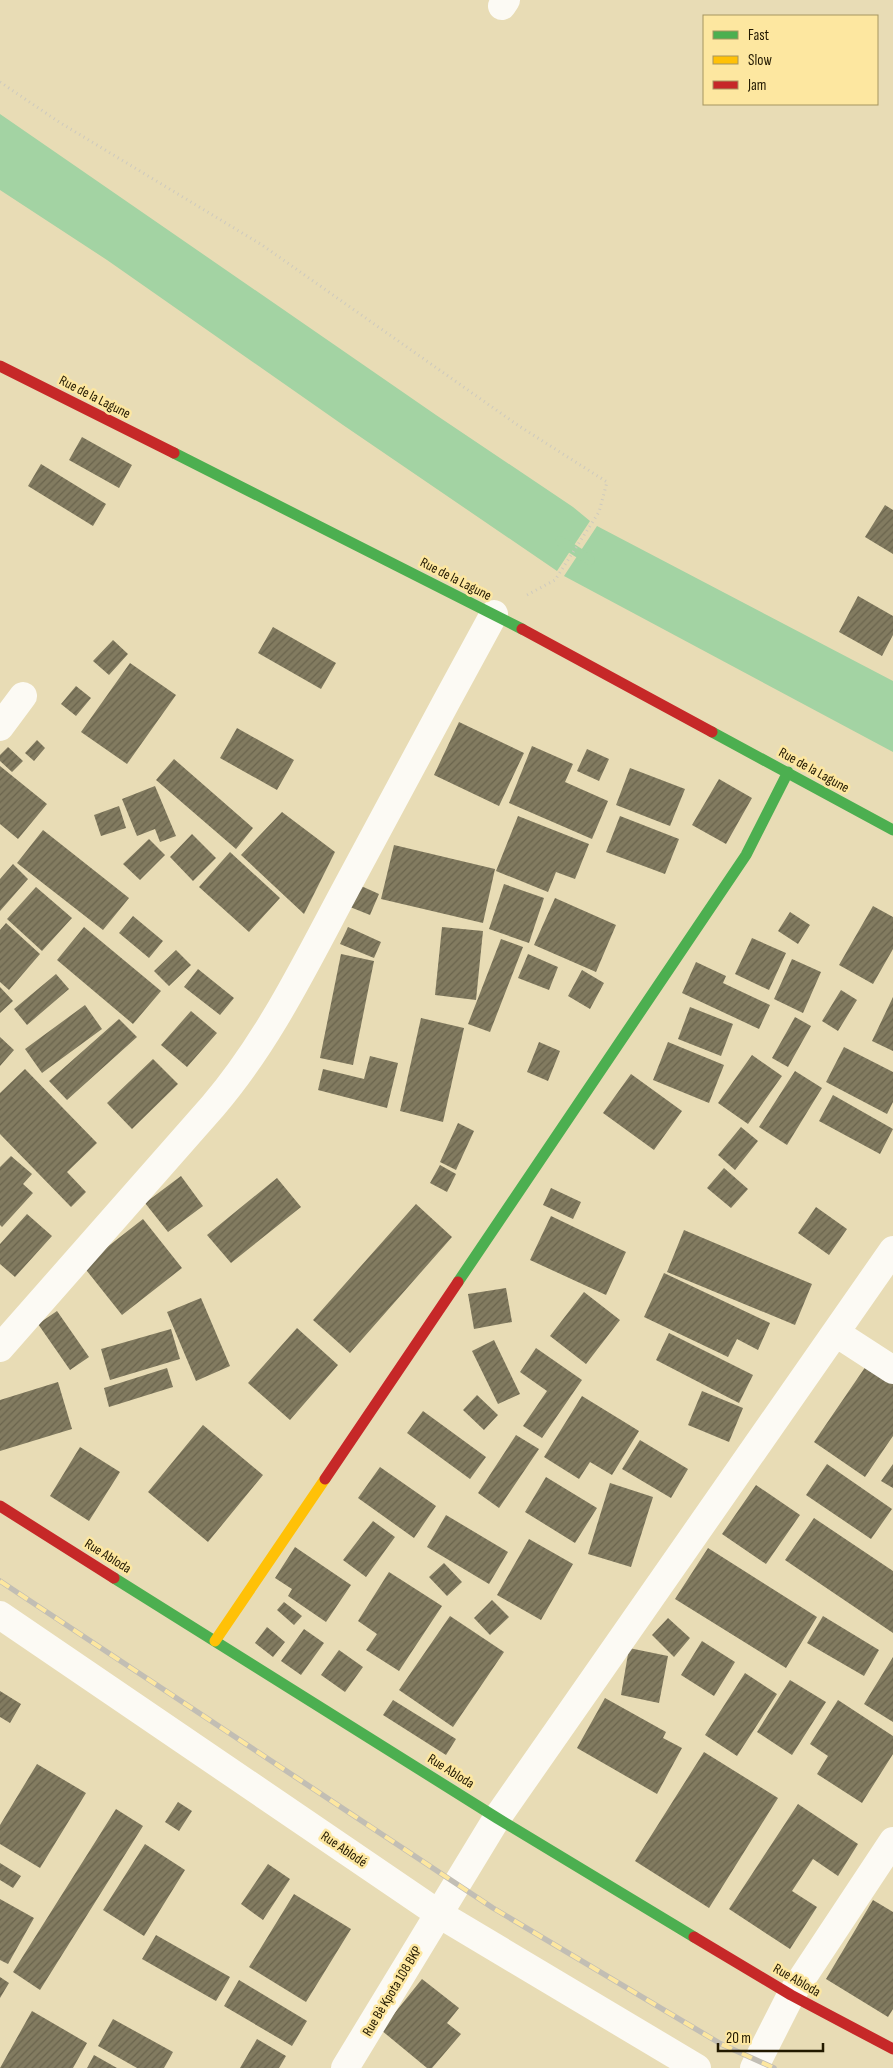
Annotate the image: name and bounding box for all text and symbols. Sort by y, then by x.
legend [703,15,878,105]
text: Fast [748,26,770,45]
text: Slow [748,51,772,70]
text: Jam [747,76,766,95]
street label: Rue de la Lagune [57,372,133,422]
street label: Rue de la Lagune [418,554,494,604]
street label: Rue de la Lagune [776,744,852,796]
street label: Rue Abloda [82,1535,134,1577]
street label: Rue Abloda [425,1750,477,1792]
street label: Rue Ablodé [318,1827,370,1871]
street label: Rue Bè Kpota 108 BKP [358,1943,426,2039]
street label: Rue Abloda [770,1960,824,2000]
scale bar [718,2020,823,2052]
text: 20 m [726,2029,751,2048]

